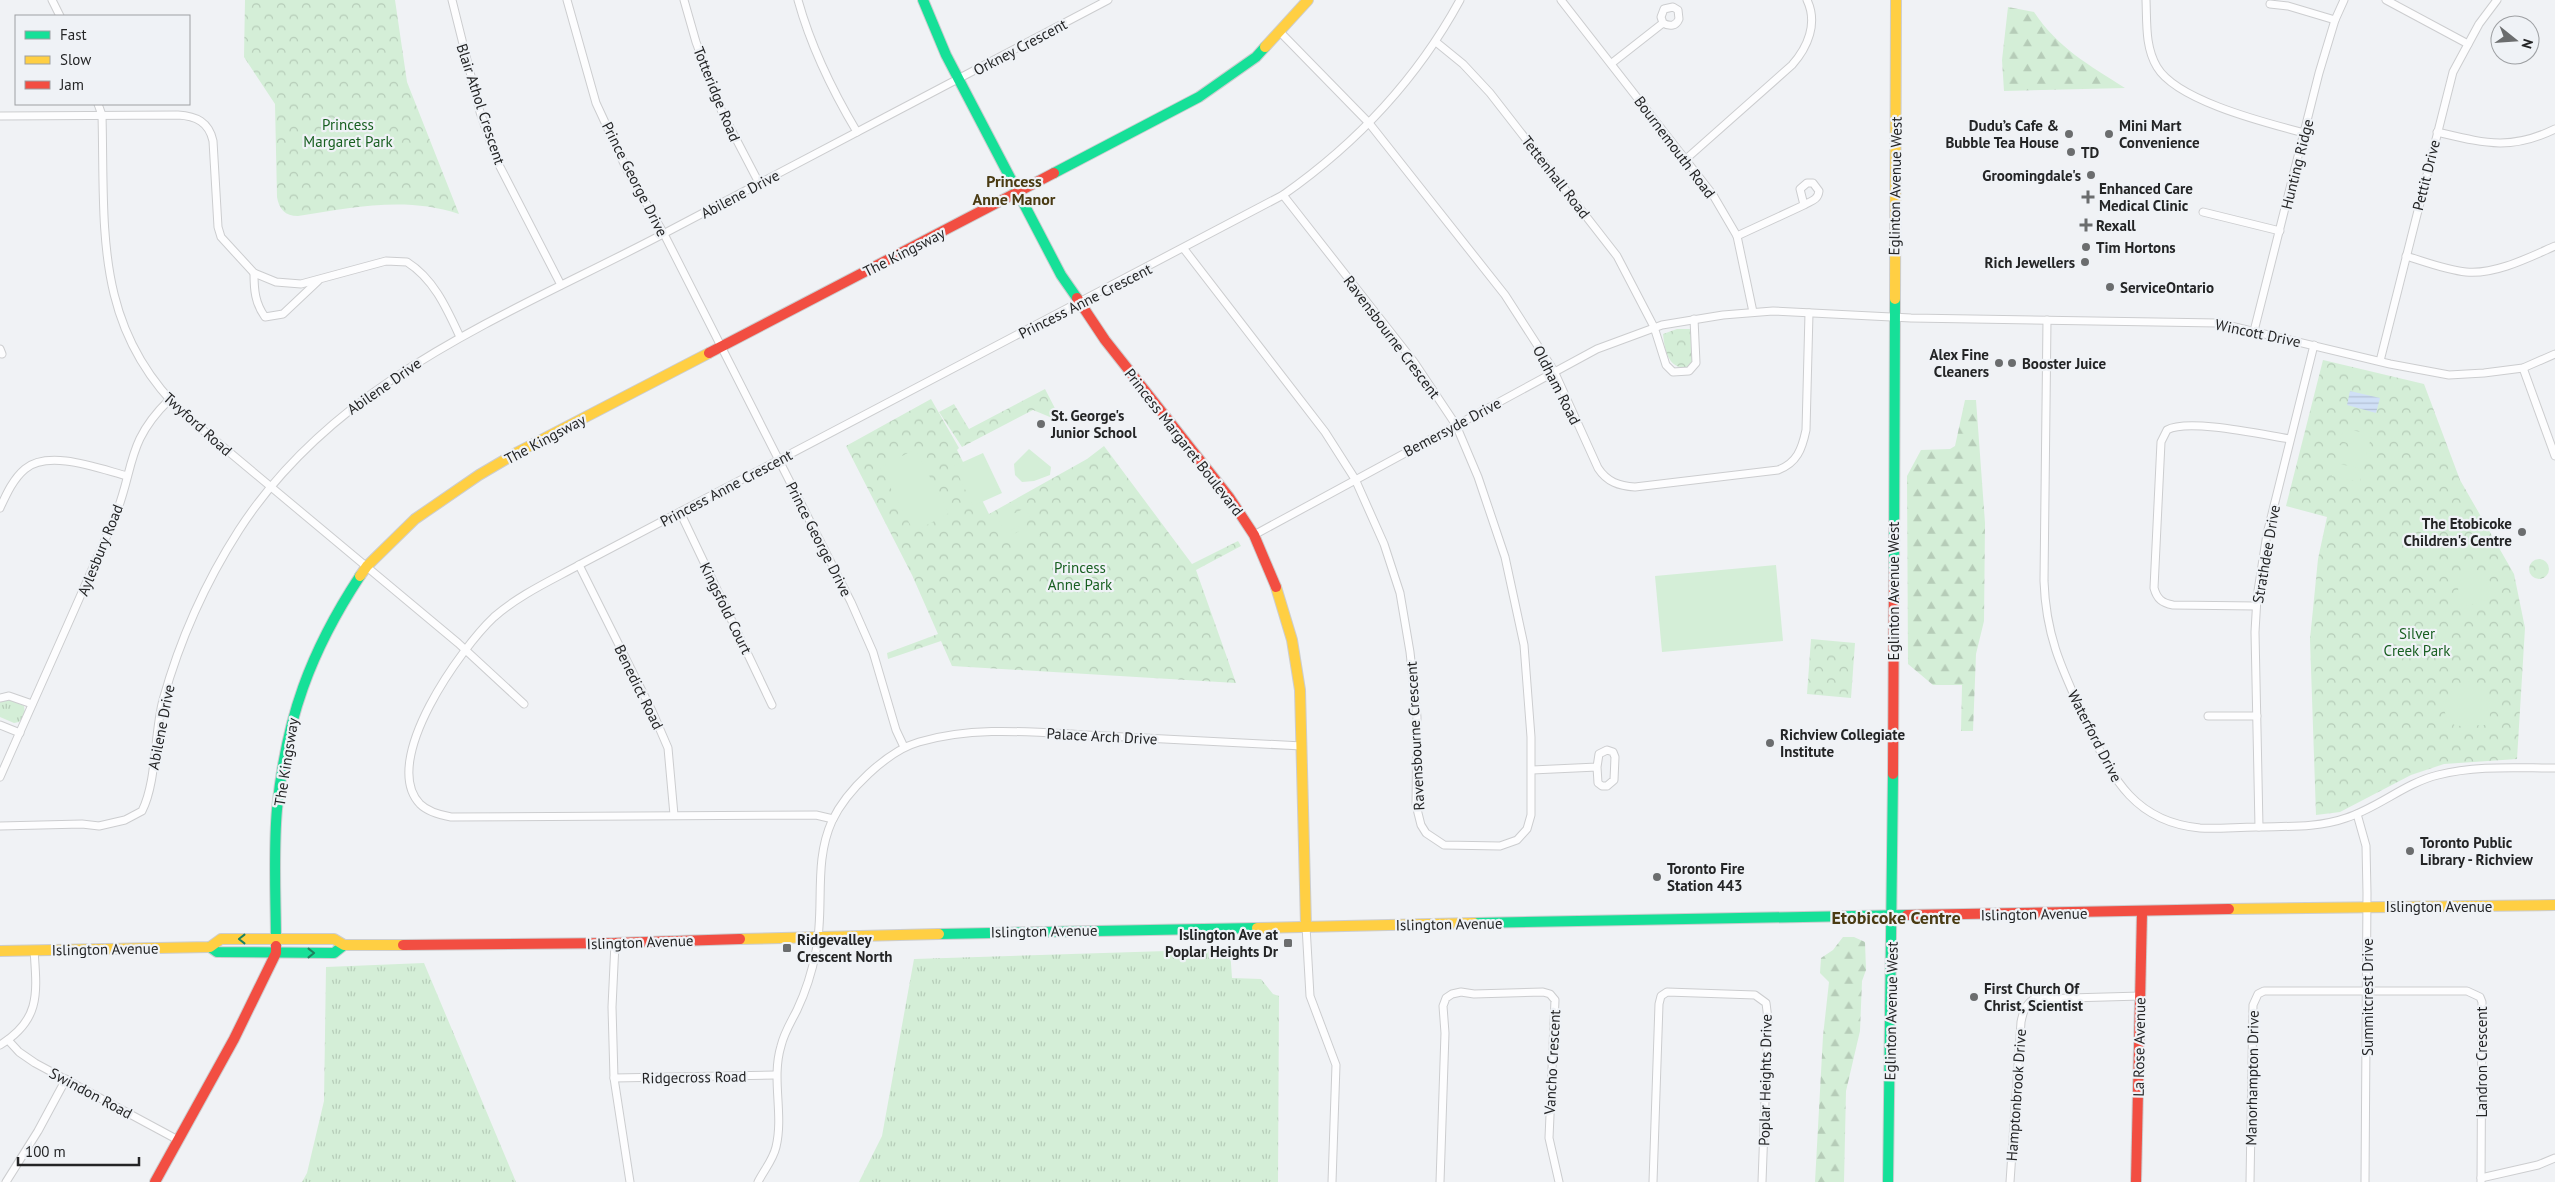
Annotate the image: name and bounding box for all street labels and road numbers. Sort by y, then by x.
street label: Orkney Crescent [970,14,1070,80]
street label: Blair Athol Crescent [452,41,510,167]
street label: Totteridge Road [689,44,745,144]
street label: Bournemouth Road [1630,92,1720,202]
street label: Eglinton Avenue West [1884,116,1906,256]
street label: Hunting Ridge [2277,117,2317,211]
street label: Prince George Drive [598,118,672,240]
street label: Tettenhall Road [1518,132,1594,222]
street label: Pettit Drive [2408,138,2444,212]
street label: Abilene Drive [697,165,783,223]
street label: The Kingsway [860,223,948,281]
street label: Princess Anne Crescent [1015,259,1155,343]
street label: Ravensbourne Crescent [1339,272,1445,402]
street label: Wincott Drive [2214,315,2302,351]
street label: Oldham Road [1529,342,1585,428]
street label: Abilene Drive [343,353,425,419]
street label: Princess Margaret Boulevard [1120,364,1248,520]
street label: Twyford Road [160,388,236,460]
street label: Bemersyde Drive [1400,393,1504,461]
street label: The Kingsway [501,410,589,468]
street label: Princess Anne Crescent [657,445,795,531]
street label: Prince George Drive [782,478,856,600]
street label: Aylesbury Road [73,501,127,599]
street label: Strathdee Drive [2248,503,2284,605]
street label: Eglinton Avenue West [1884,522,1903,660]
street label: Kingsfold Court [696,559,756,657]
street label: Benedict Road [610,642,668,732]
street label: Ravensbourne Crescent [1402,661,1428,811]
street label: Abilene Drive [143,683,179,771]
street label: Waterford Drive [2064,687,2126,785]
street label: The Kingsway [270,716,302,808]
street label: Palace Arch Drive [1046,724,1158,748]
street label: Islington Avenue [2386,897,2492,916]
street label: Islington Avenue [1980,904,2088,924]
street label: Islington Avenue [1395,914,1503,934]
street label: Islington Avenue [990,921,1098,941]
street label: Islington Avenue [586,931,694,953]
street label: Summitcrest Drive [2358,938,2377,1056]
street label: Islington Avenue [51,939,159,959]
street label: Eglinton Avenue West [1880,941,1902,1081]
street label: La Rose Avenue [2129,997,2149,1097]
street label: Landron Crescent [2472,1006,2491,1118]
street label: Vancho Crescent [1540,1009,1564,1116]
street label: Manorhampton Drive [2241,1010,2263,1146]
street label: Poplar Heights Drive [1754,1014,1776,1146]
street label: Hamptonbrook Drive [2002,1028,2030,1162]
street label: Swindon Road [46,1063,136,1123]
street label: Ridgecross Road [641,1067,747,1087]

